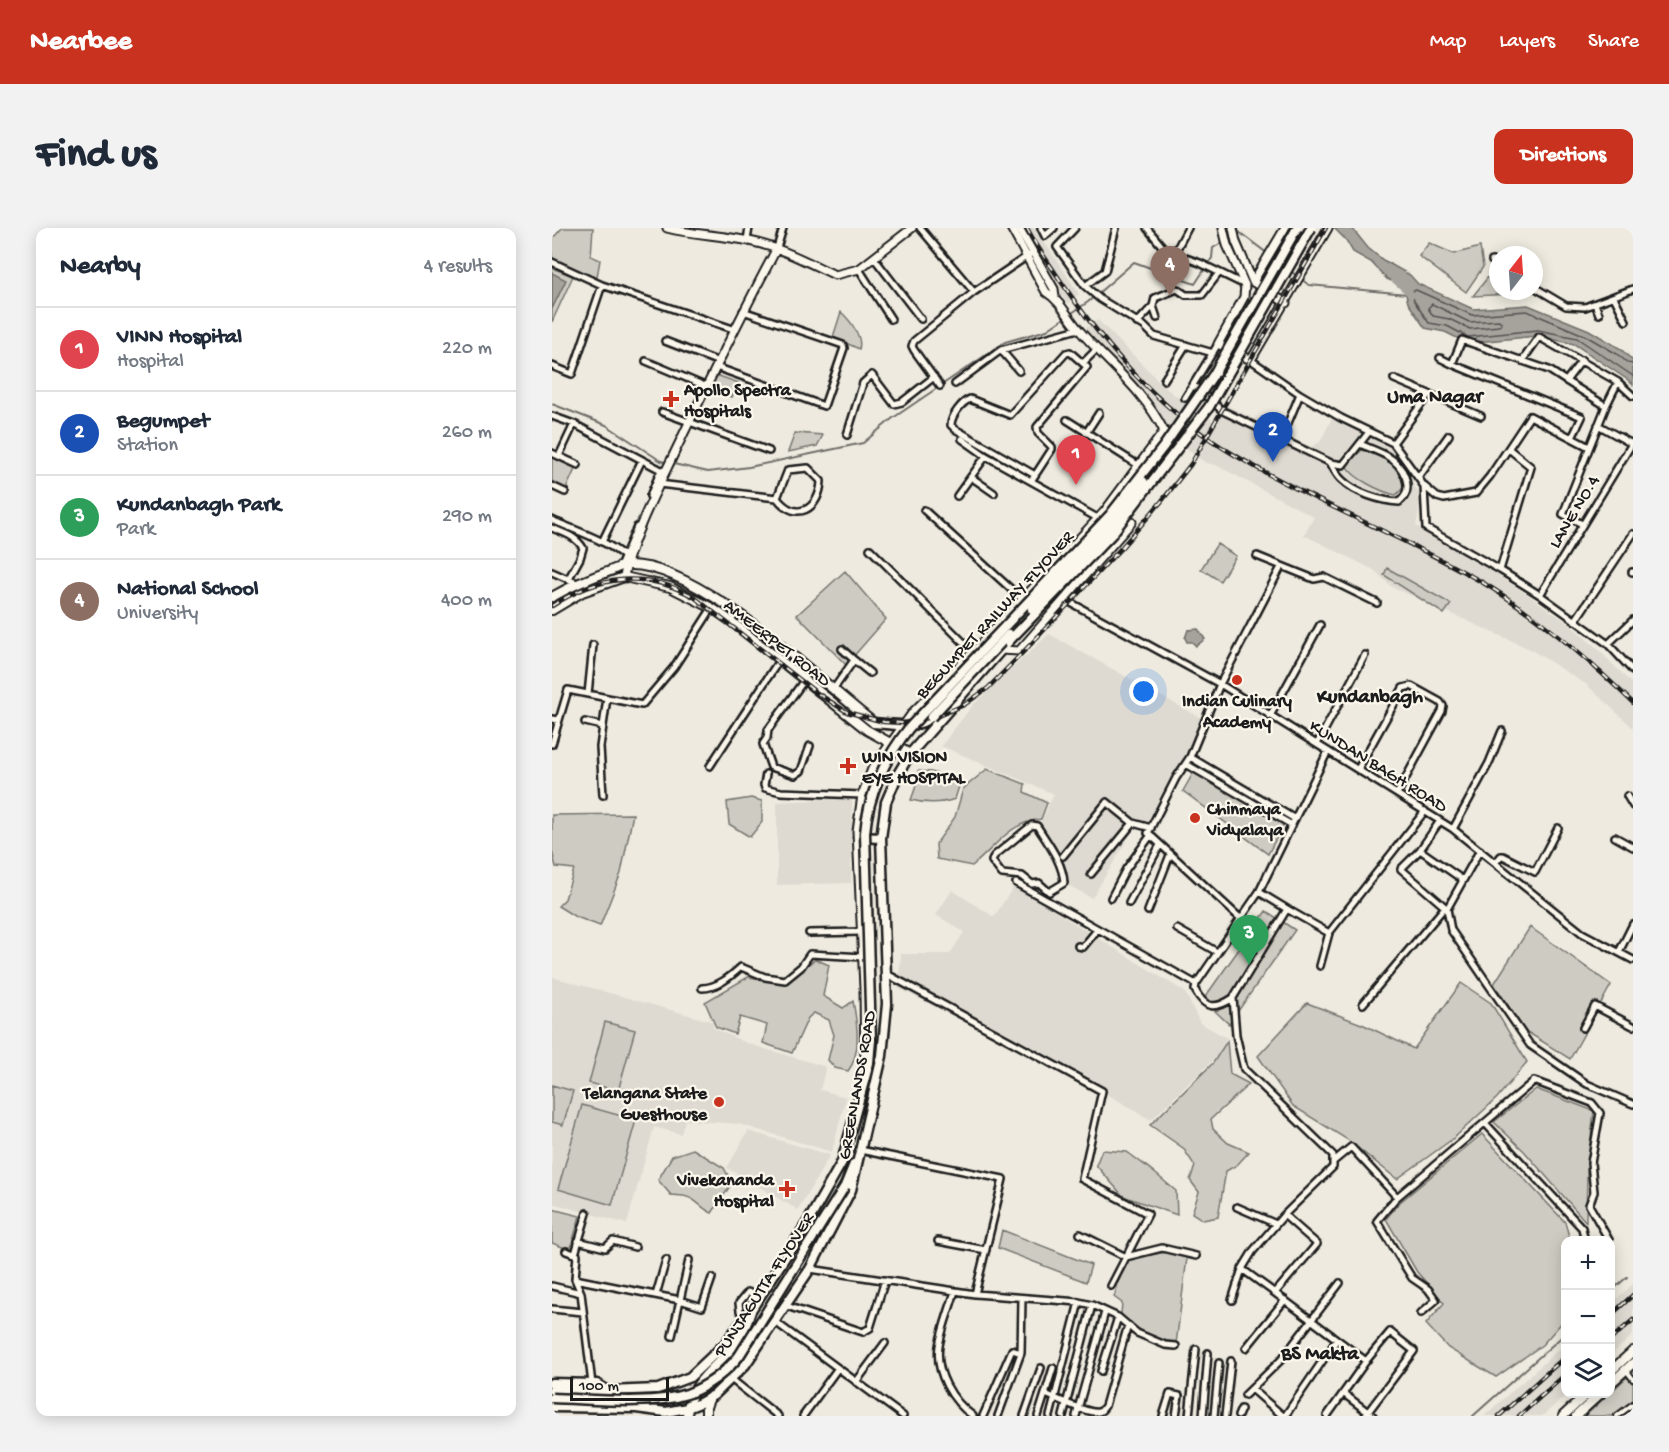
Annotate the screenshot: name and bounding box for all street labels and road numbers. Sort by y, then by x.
street label: LANE NO.4 [1545,472,1605,552]
street label: BEGUMPET RAILWAY FLYOVER [912,527,1080,705]
street label: AMEERPET ROAD [719,596,834,692]
street label: KUNDAN BAGH ROAD [1305,716,1451,818]
street label: GREENLANDS ROAD [835,1009,882,1162]
street label: PUNJAGUTTA FLYOVER [710,1209,820,1363]

